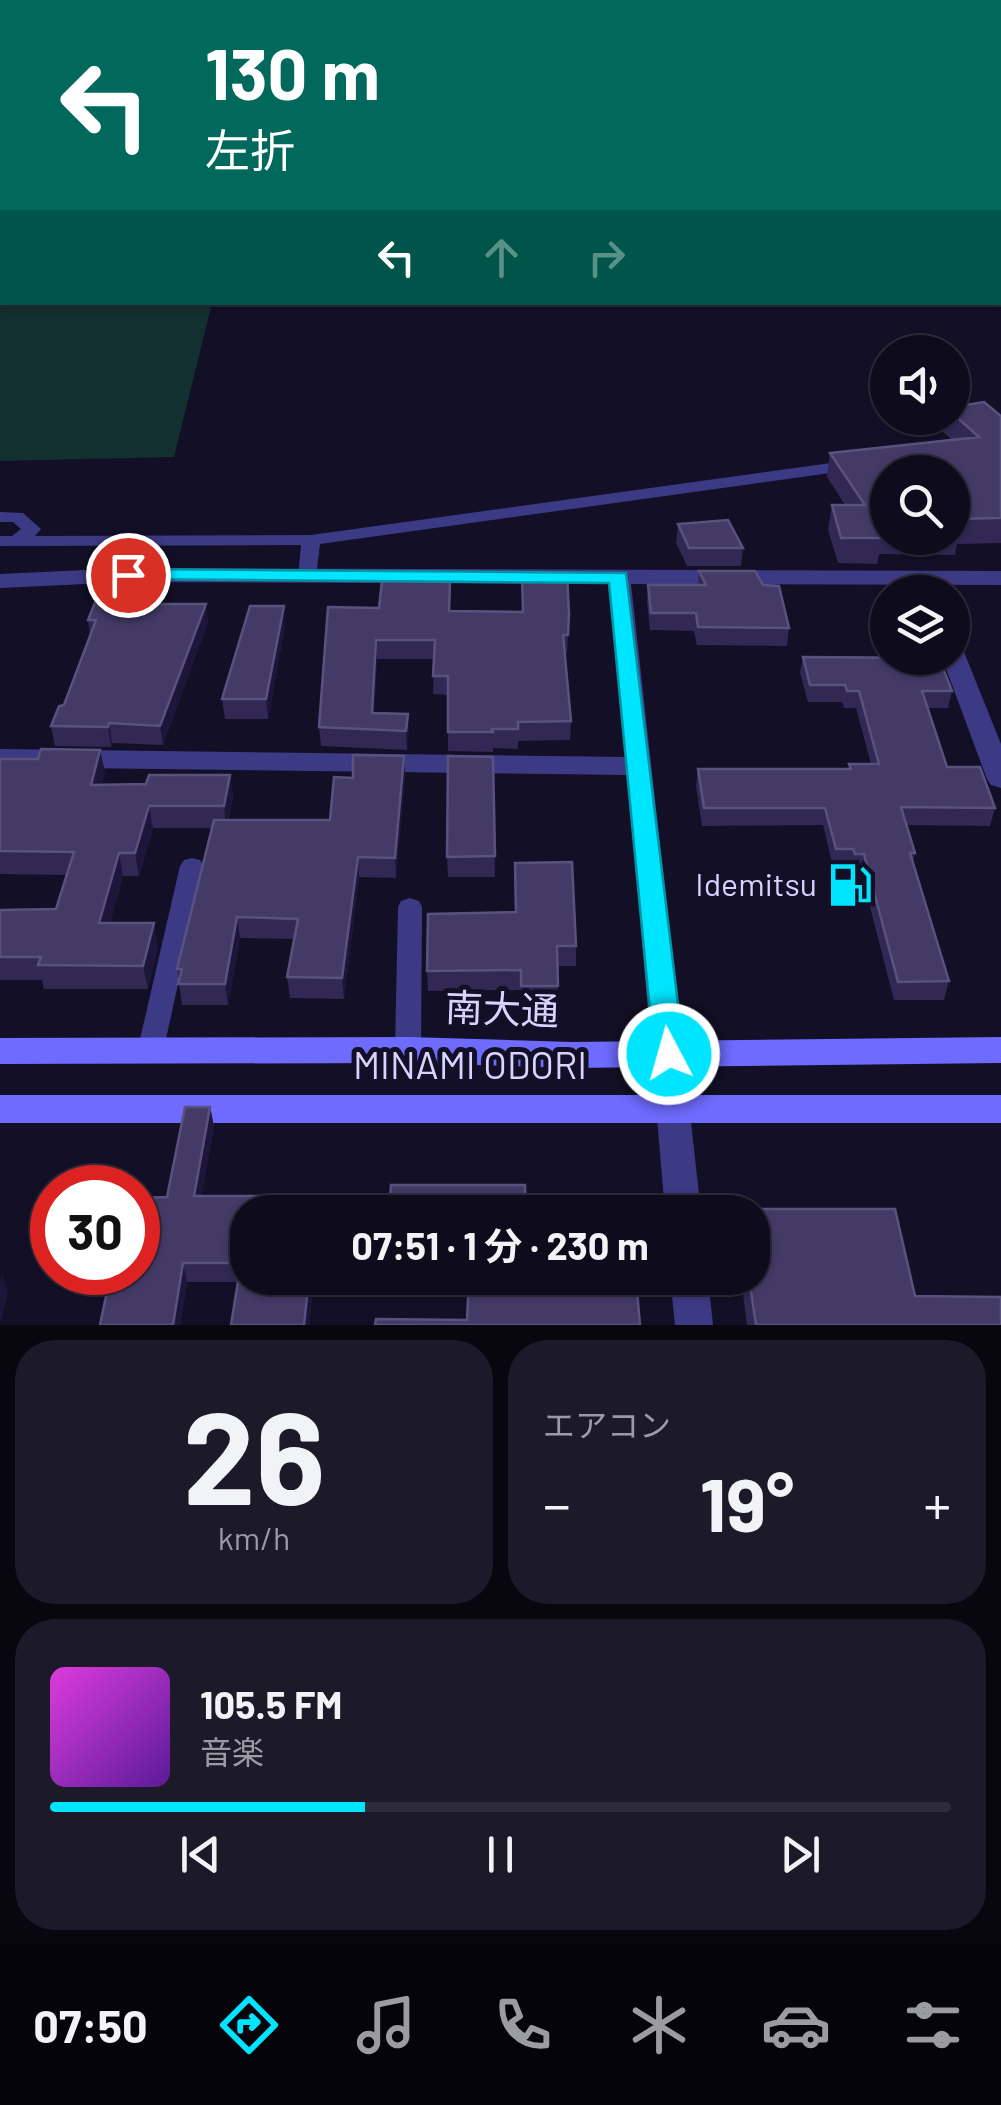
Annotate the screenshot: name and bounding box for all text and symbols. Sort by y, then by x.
text: 130 m [205,30,380,114]
icon: left [40,40,170,170]
text: 左折 [205,122,295,176]
icon: left [369,230,424,285]
icon: ahead [474,230,529,285]
icon: right [579,230,634,285]
map controls [870,335,970,675]
button: sound [870,335,970,435]
button: search [870,455,970,555]
pin [86,533,171,618]
icon: arrive [101,548,156,603]
button: layers [870,575,970,675]
fuel station icon: Idemitsu [826,861,874,909]
place label: Idemitsu [695,864,817,902]
street label: 南大通 [444,983,560,1033]
position arrow [617,1002,721,1106]
street label: MINAMI ODORI [353,1041,587,1087]
speed limit sign: 30 [30,1165,160,1295]
text: 07:51 · 1 分 · 230 m [351,1222,649,1268]
text: 26 [183,1375,325,1531]
text: エアコン [543,1405,671,1443]
text: 19° [700,1457,794,1547]
text: − [543,1470,571,1536]
text: + [923,1470,951,1536]
text: km/h [218,1518,290,1556]
text: 105.5 FM [200,1681,342,1727]
text: 音楽 [200,1732,264,1770]
icon: previous [173,1827,228,1882]
icon: pause [473,1827,528,1882]
icon: next [773,1827,828,1882]
icon: directions [214,1990,284,2060]
icon: music [351,1990,421,2060]
icon: phone [488,1990,558,2060]
icon: climate [624,1990,694,2060]
icon: car [761,1990,831,2060]
icon: filters [898,1990,968,2060]
text: 07:50 [33,1998,148,2052]

